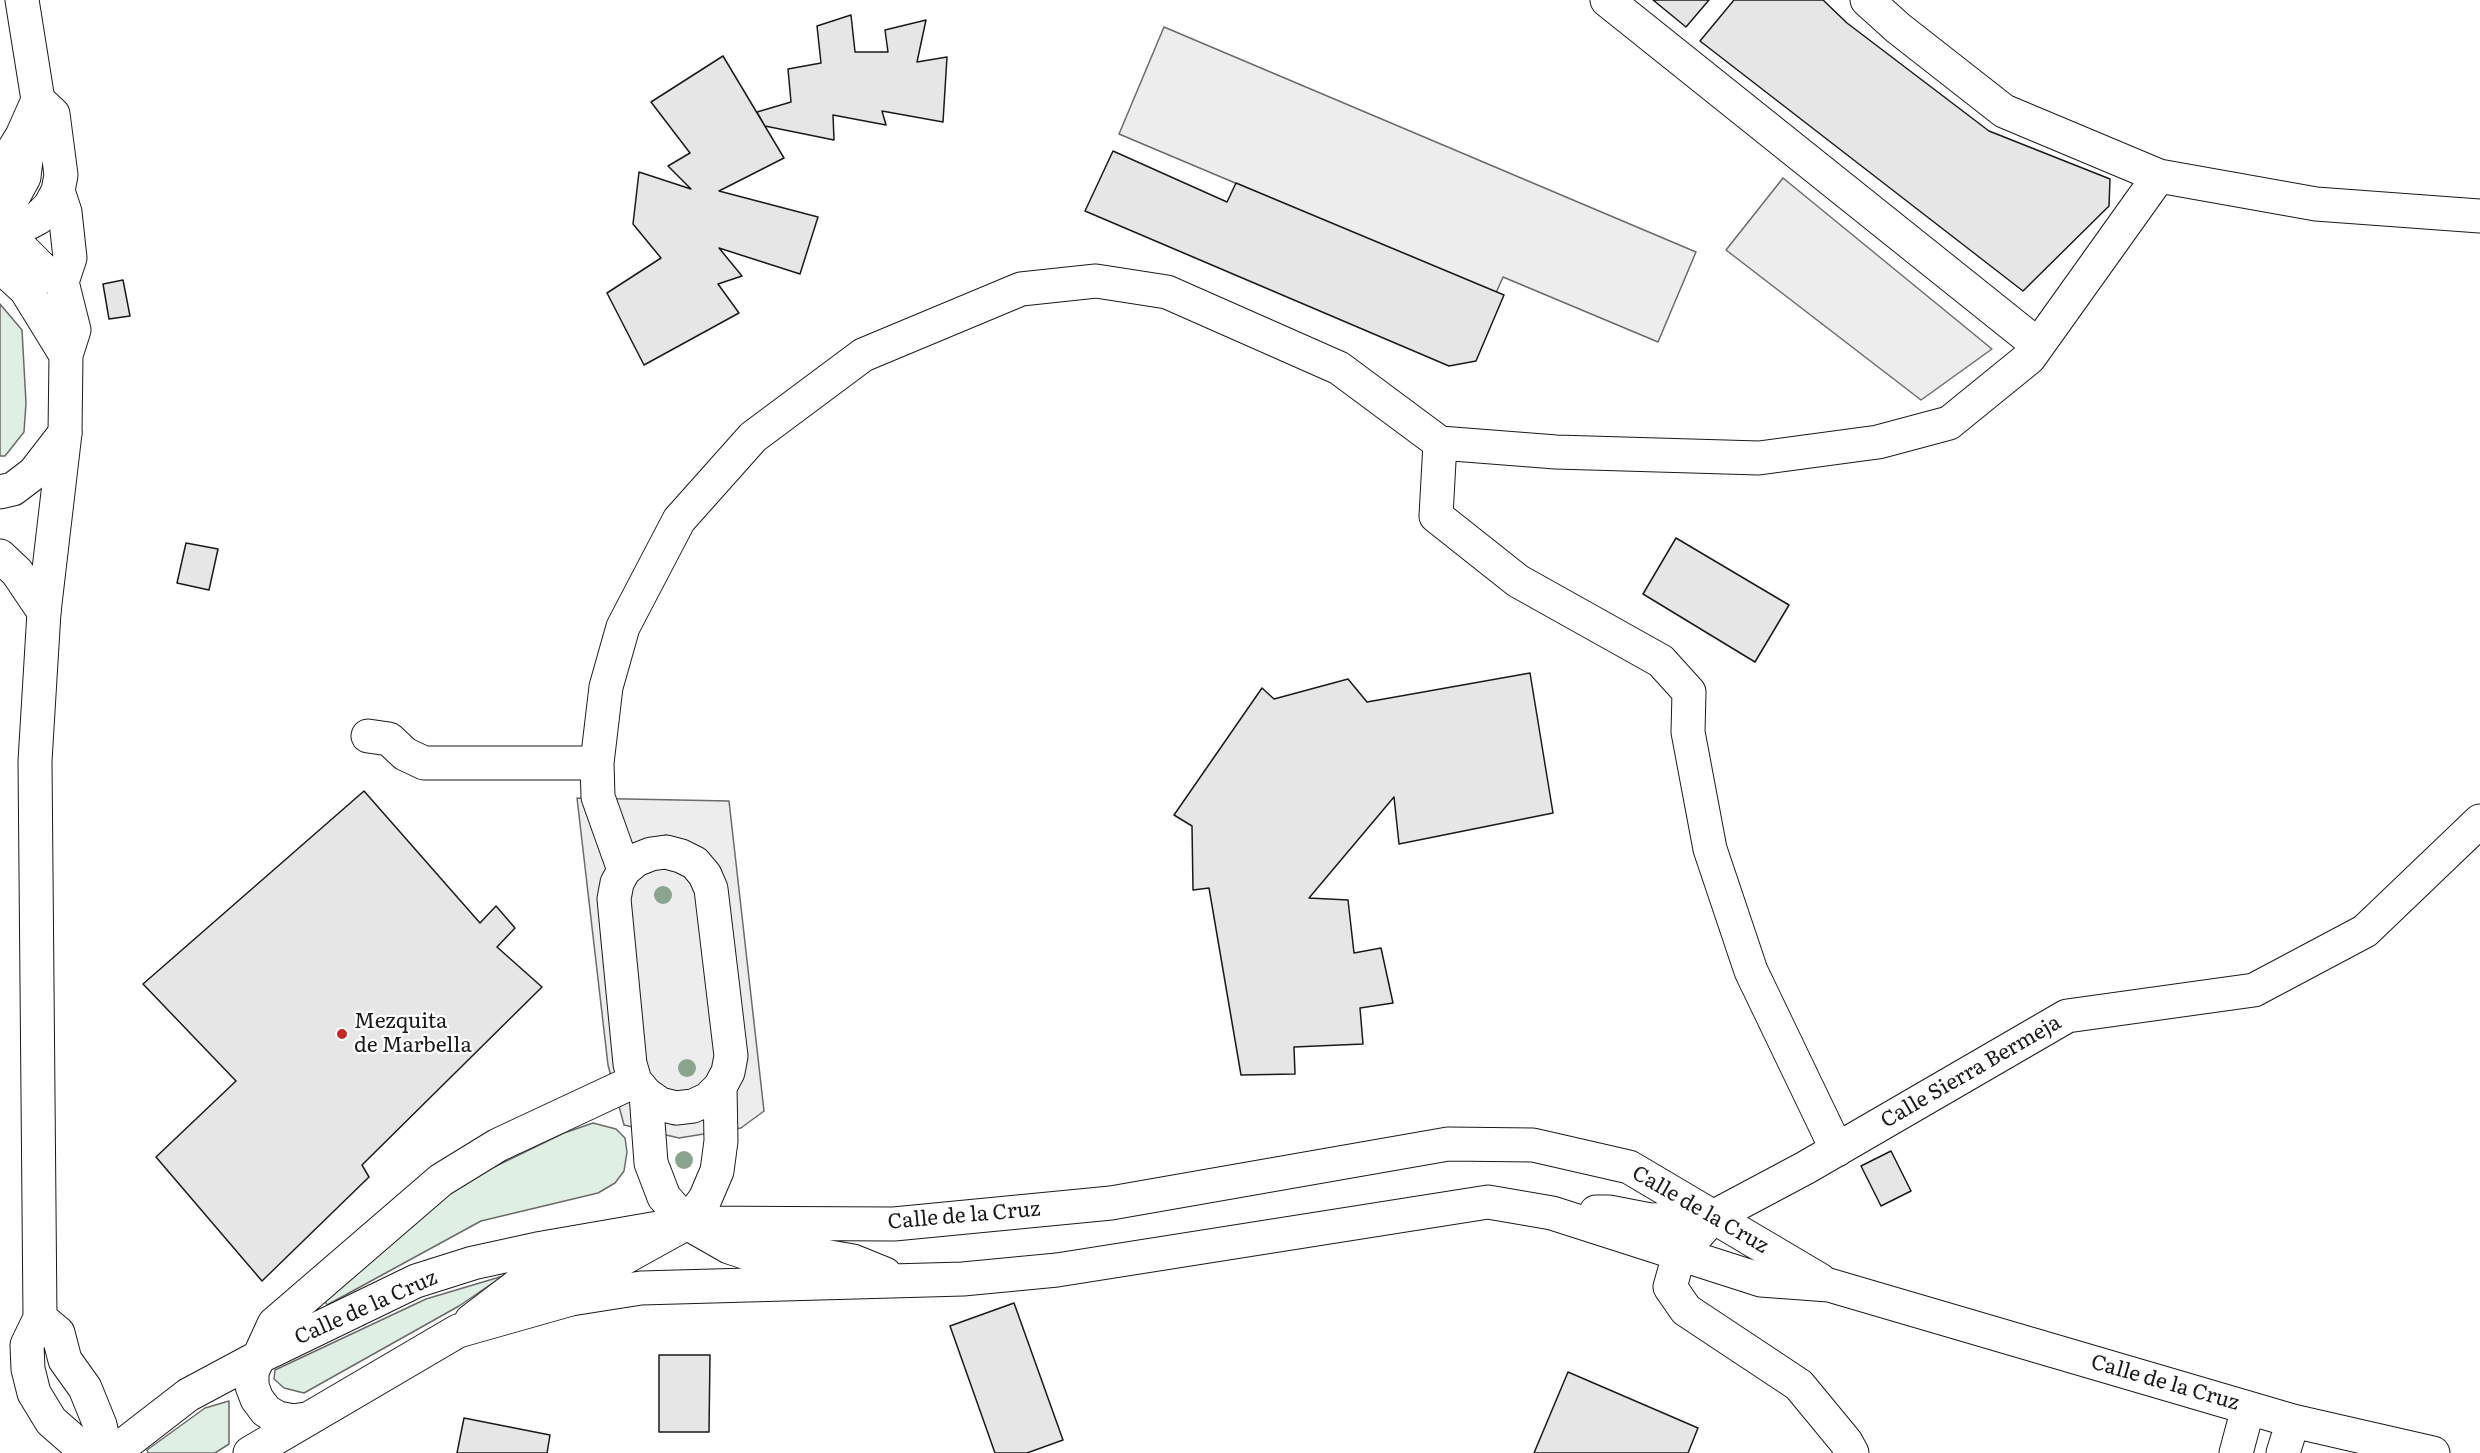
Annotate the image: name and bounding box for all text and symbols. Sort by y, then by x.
place label: Mezquita de Marbella [354,1009,472,1059]
street label: Calle Sierra Bermeja [1877,1010,2065,1134]
marker: Mezquita de Marbella [335,1027,349,1041]
street label: Calle de la Cruz [1627,1161,1773,1259]
street label: Calle de la Cruz [887,1197,1041,1235]
street label: Calle de la Cruz [291,1265,441,1351]
street label: Calle de la Cruz [2088,1350,2242,1416]

